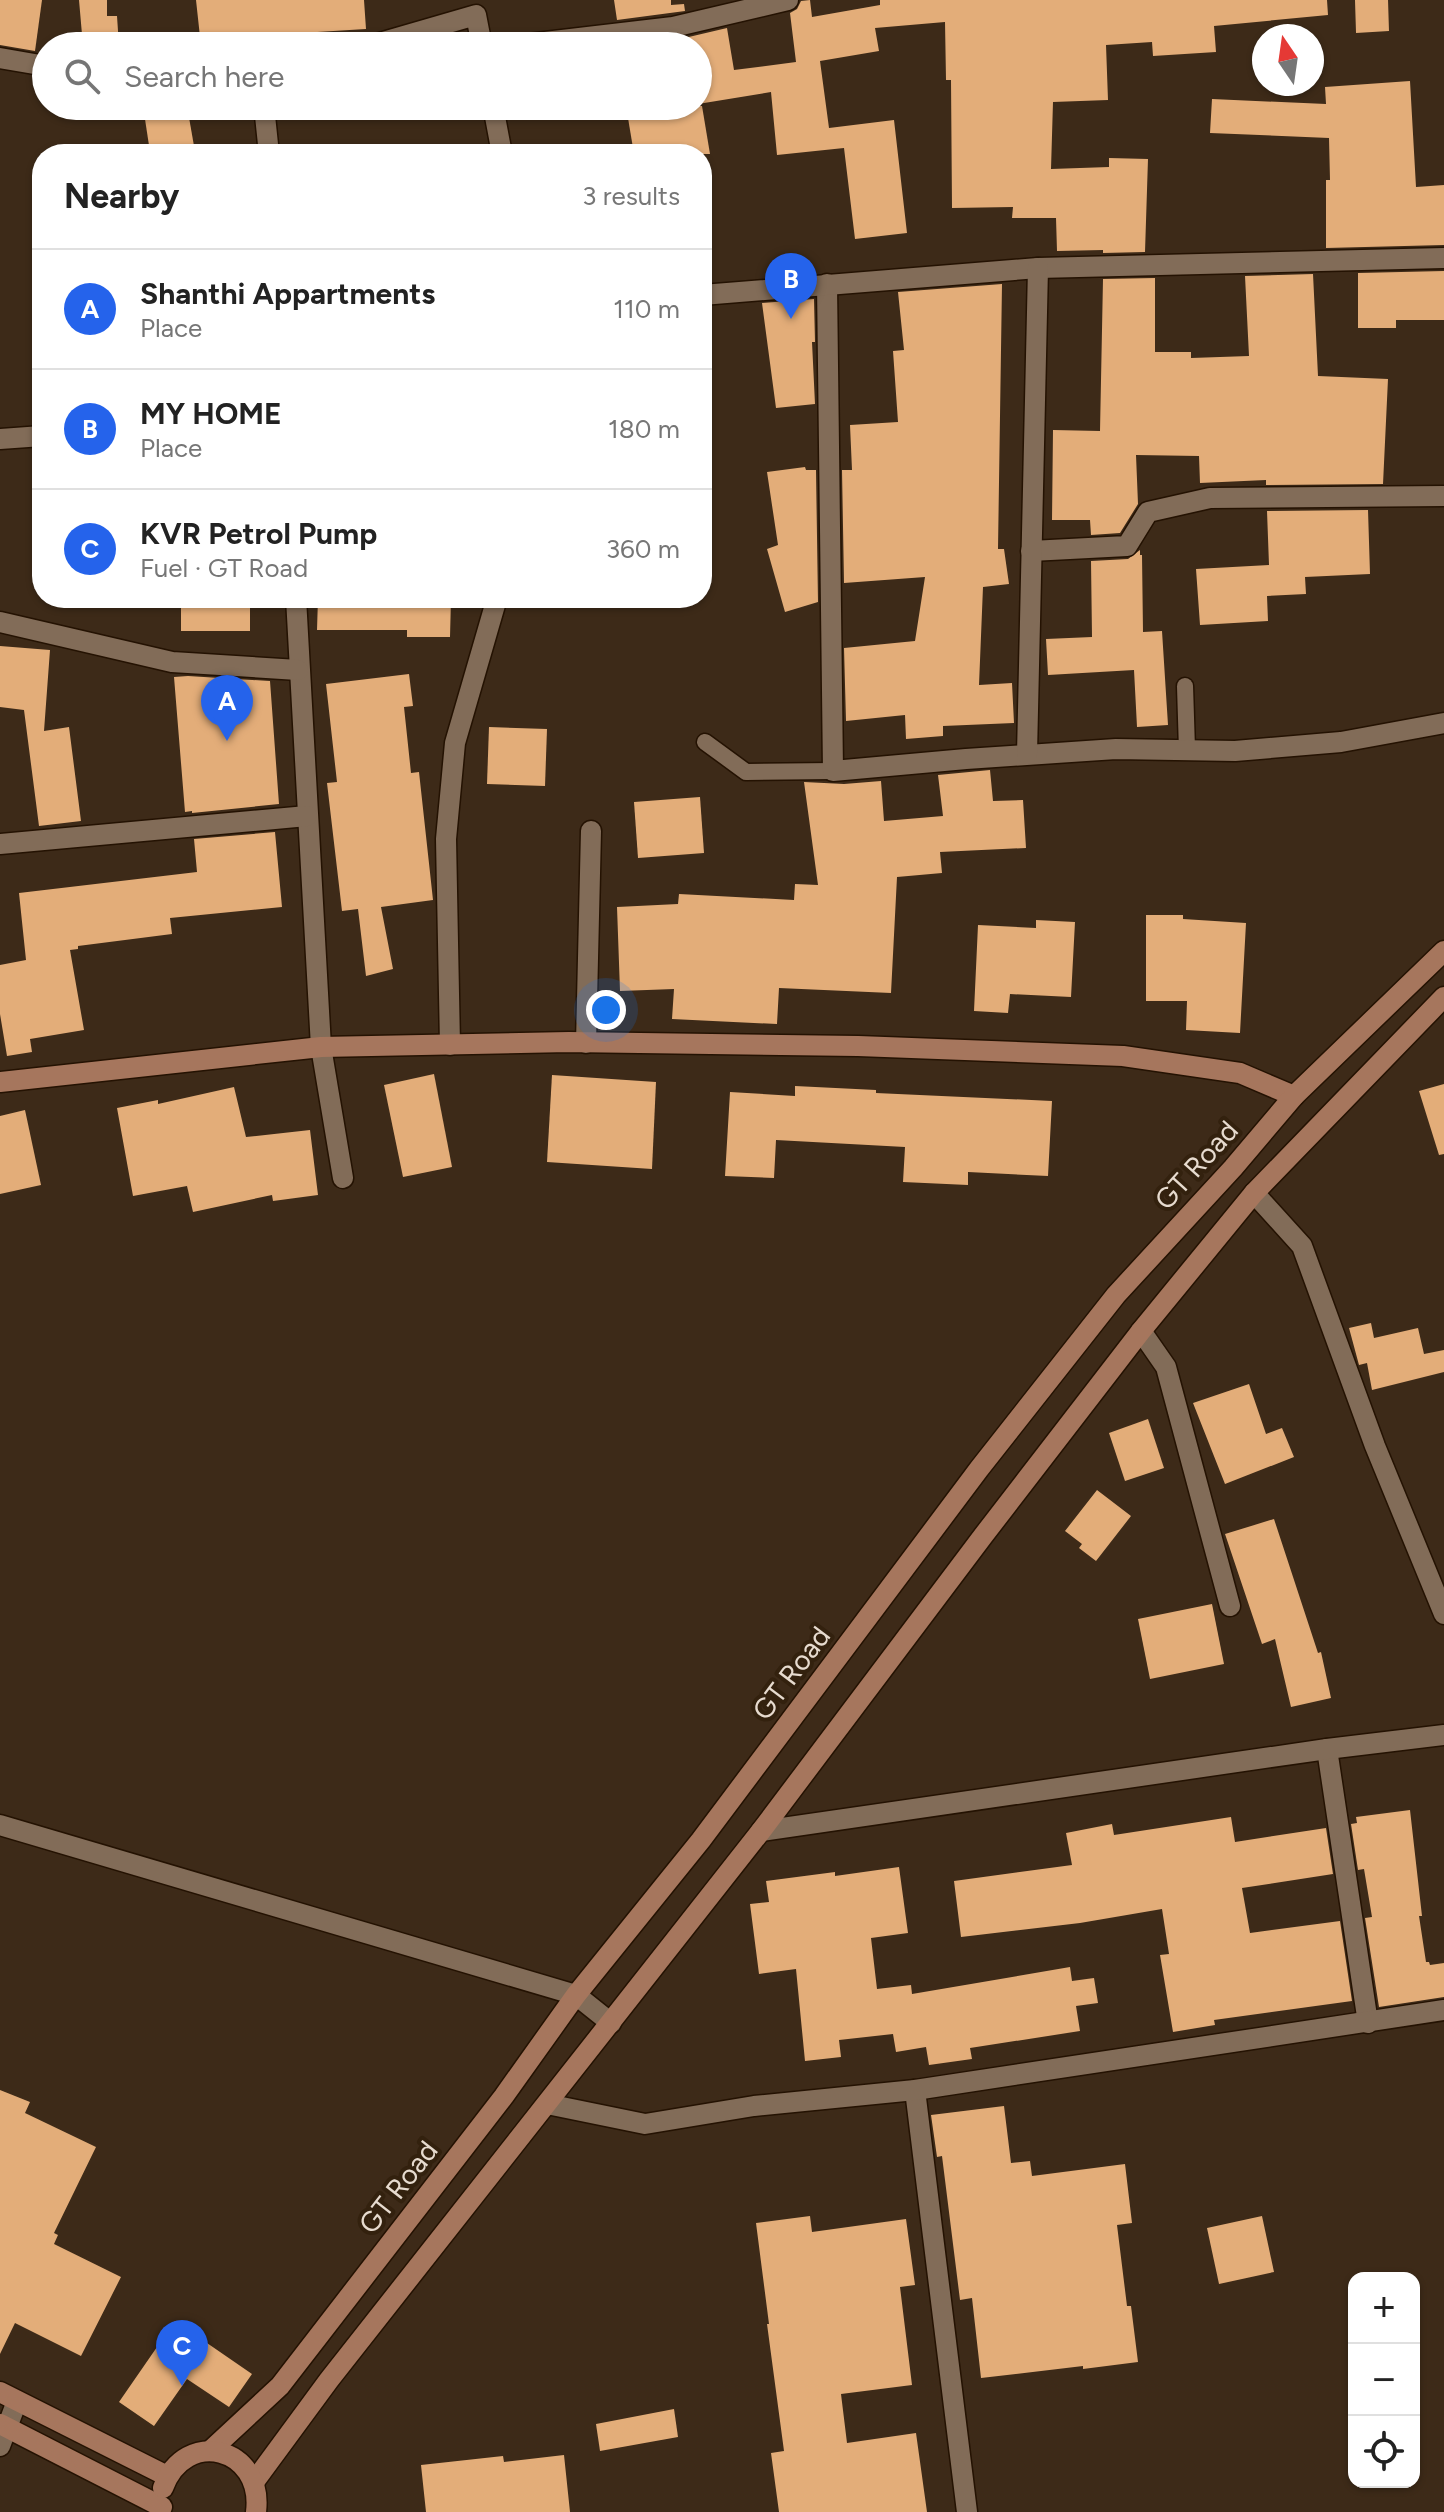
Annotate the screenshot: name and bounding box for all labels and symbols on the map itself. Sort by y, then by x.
north arrow [1252,24,1324,96]
pin: B [765,253,817,319]
pin: A [201,675,253,741]
your location [586,990,626,1030]
street label: GT Road [1147,1113,1245,1217]
street label: GT Road [745,1620,837,1726]
street label: GT Road [351,2134,445,2240]
pin: C [156,2320,208,2386]

